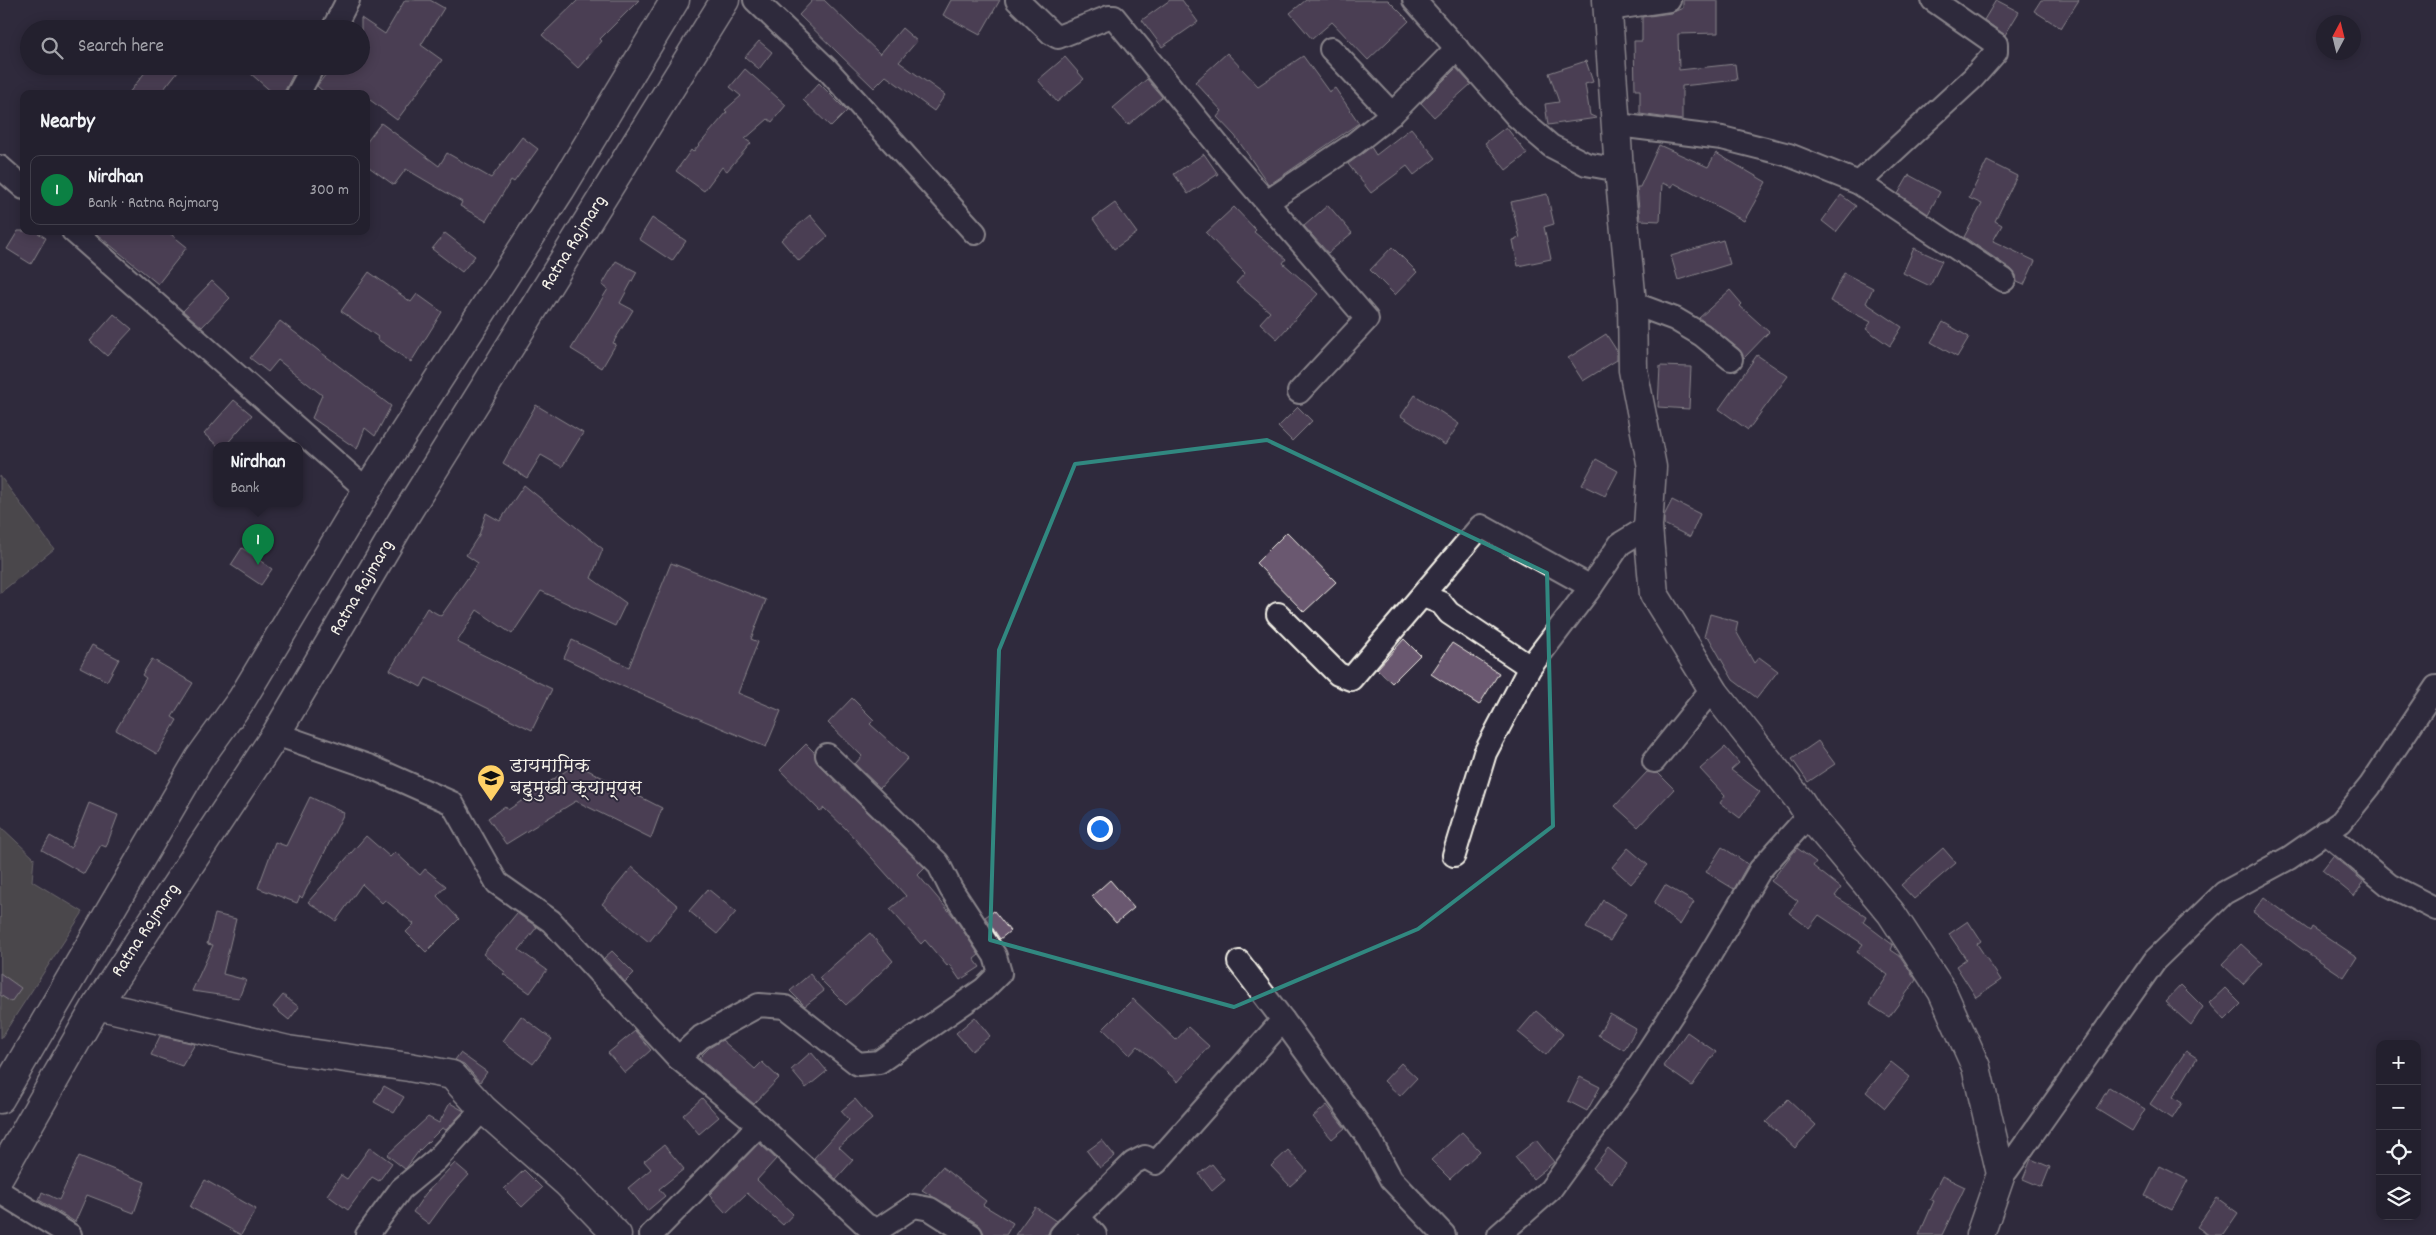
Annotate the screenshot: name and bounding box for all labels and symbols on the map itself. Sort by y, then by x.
north arrow [2316,15,2361,60]
street label: Ratna Rajmarg [534,190,614,296]
pin: 1 [242,524,274,565]
street label: Ratna Rajmarg [323,535,401,641]
place label: डायमामिक बहुमुखी क्याम्पस [509,754,643,803]
school or university icon: डायमामिक बहुमुखी क्याम्पस [476,763,506,802]
your location [1087,816,1113,842]
street label: Ratna Rajmarg [105,878,187,983]

